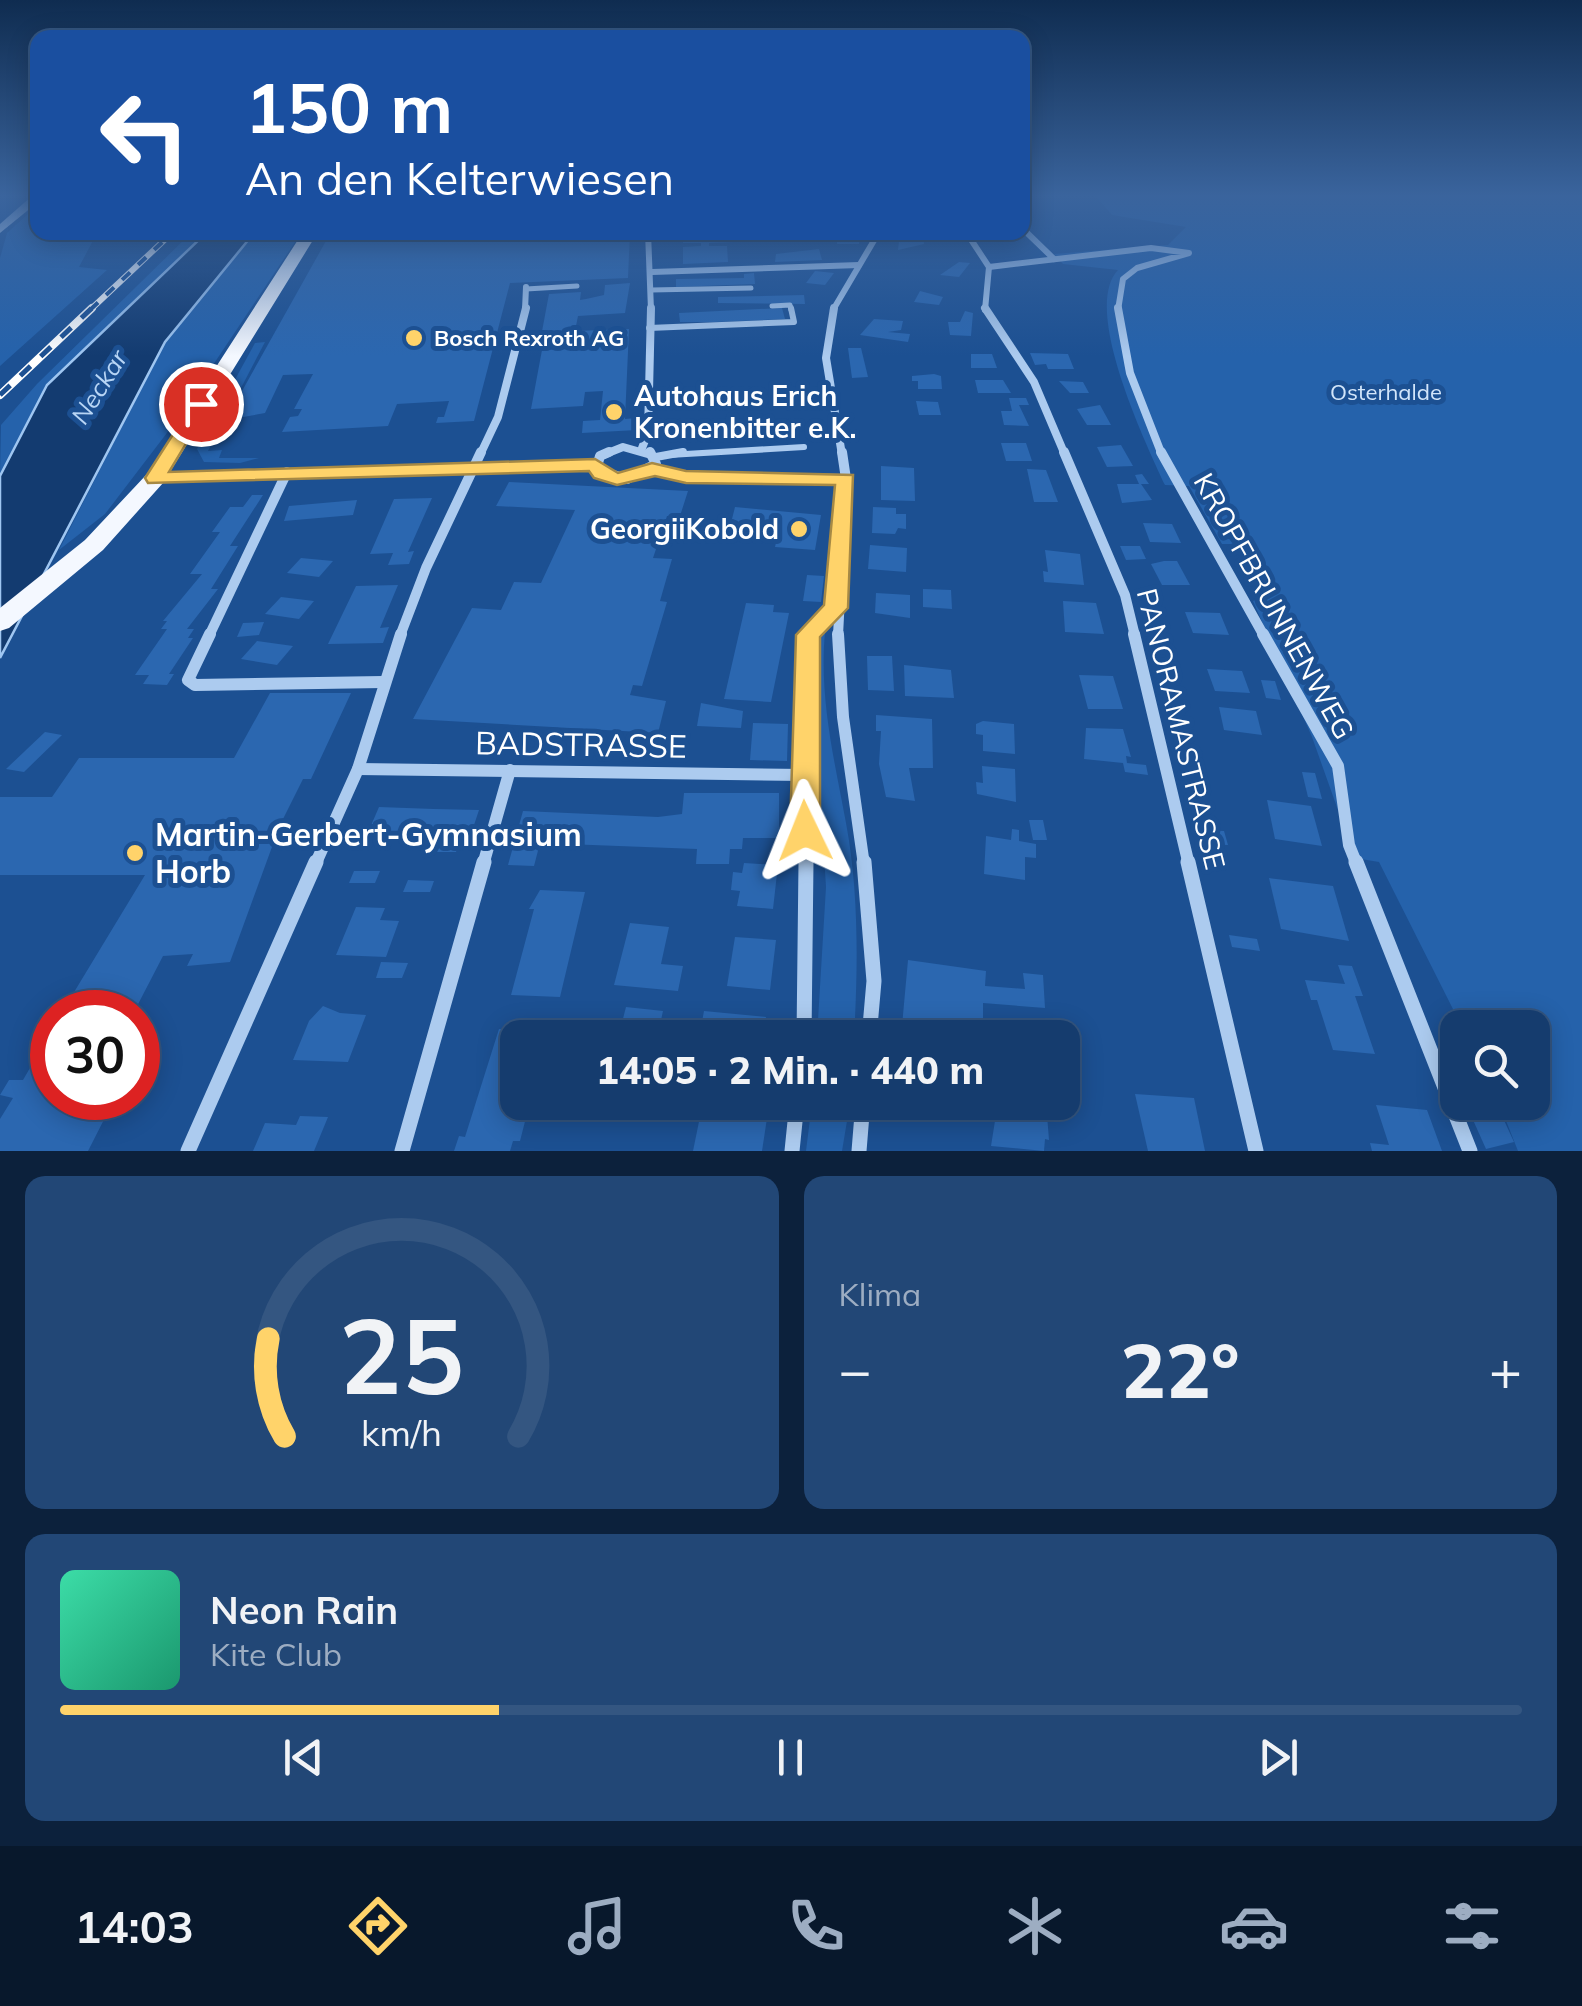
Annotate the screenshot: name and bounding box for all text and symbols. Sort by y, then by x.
text: 150 m [245,63,453,151]
icon: left [80,70,210,200]
text: An den Kelterwiesen [245,150,674,206]
place label: Bosch Rexroth AG [434,324,624,352]
marker: Bosch Rexroth AG [403,327,425,349]
water label: Neckar [64,343,134,430]
pin [159,362,244,447]
icon: arrive [174,377,229,432]
place label: Autohaus Erich Kronenbitter e.K. [634,378,856,445]
park label: Osterhalde [1330,378,1442,406]
marker: Autohaus Erich Kronenbitter e.K. [603,401,625,423]
street label: KROPFBRUNNENWEG [1187,467,1362,745]
place label: GeorgiiKobold [590,511,779,546]
marker: GeorgiiKobold [788,518,810,540]
street label: PANORAMASTRASSE [1130,585,1233,873]
street label: BADSTRASSE [475,722,687,766]
position arrow [753,779,857,883]
place label: Martin-Gerbert-Gymnasium Horb [155,814,582,891]
marker: Martin-Gerbert-Gymnasium Horb [124,842,146,864]
speed limit sign: 30 [30,990,160,1120]
map controls [1440,1010,1550,1120]
button: search [1440,1010,1550,1120]
text: 14:05 · 2 Min. · 440 m [596,1046,984,1094]
text: Klima [839,1274,921,1314]
text: 25 [339,1289,464,1420]
text: 22° [1121,1323,1240,1417]
text: − [839,1335,872,1404]
text: + [1489,1335,1522,1404]
text: km/h [361,1410,442,1455]
text: Neon Rain [210,1586,398,1634]
text: Kite Club [210,1634,342,1674]
icon: previous [276,1730,331,1785]
icon: pause [763,1730,818,1785]
icon: next [1251,1730,1306,1785]
icon: directions [343,1891,413,1961]
icon: music [562,1891,632,1961]
icon: phone [781,1891,851,1961]
icon: climate [1000,1891,1070,1961]
icon: car [1219,1891,1289,1961]
icon: filters [1437,1891,1507,1961]
text: 14:03 [74,1898,194,1954]

